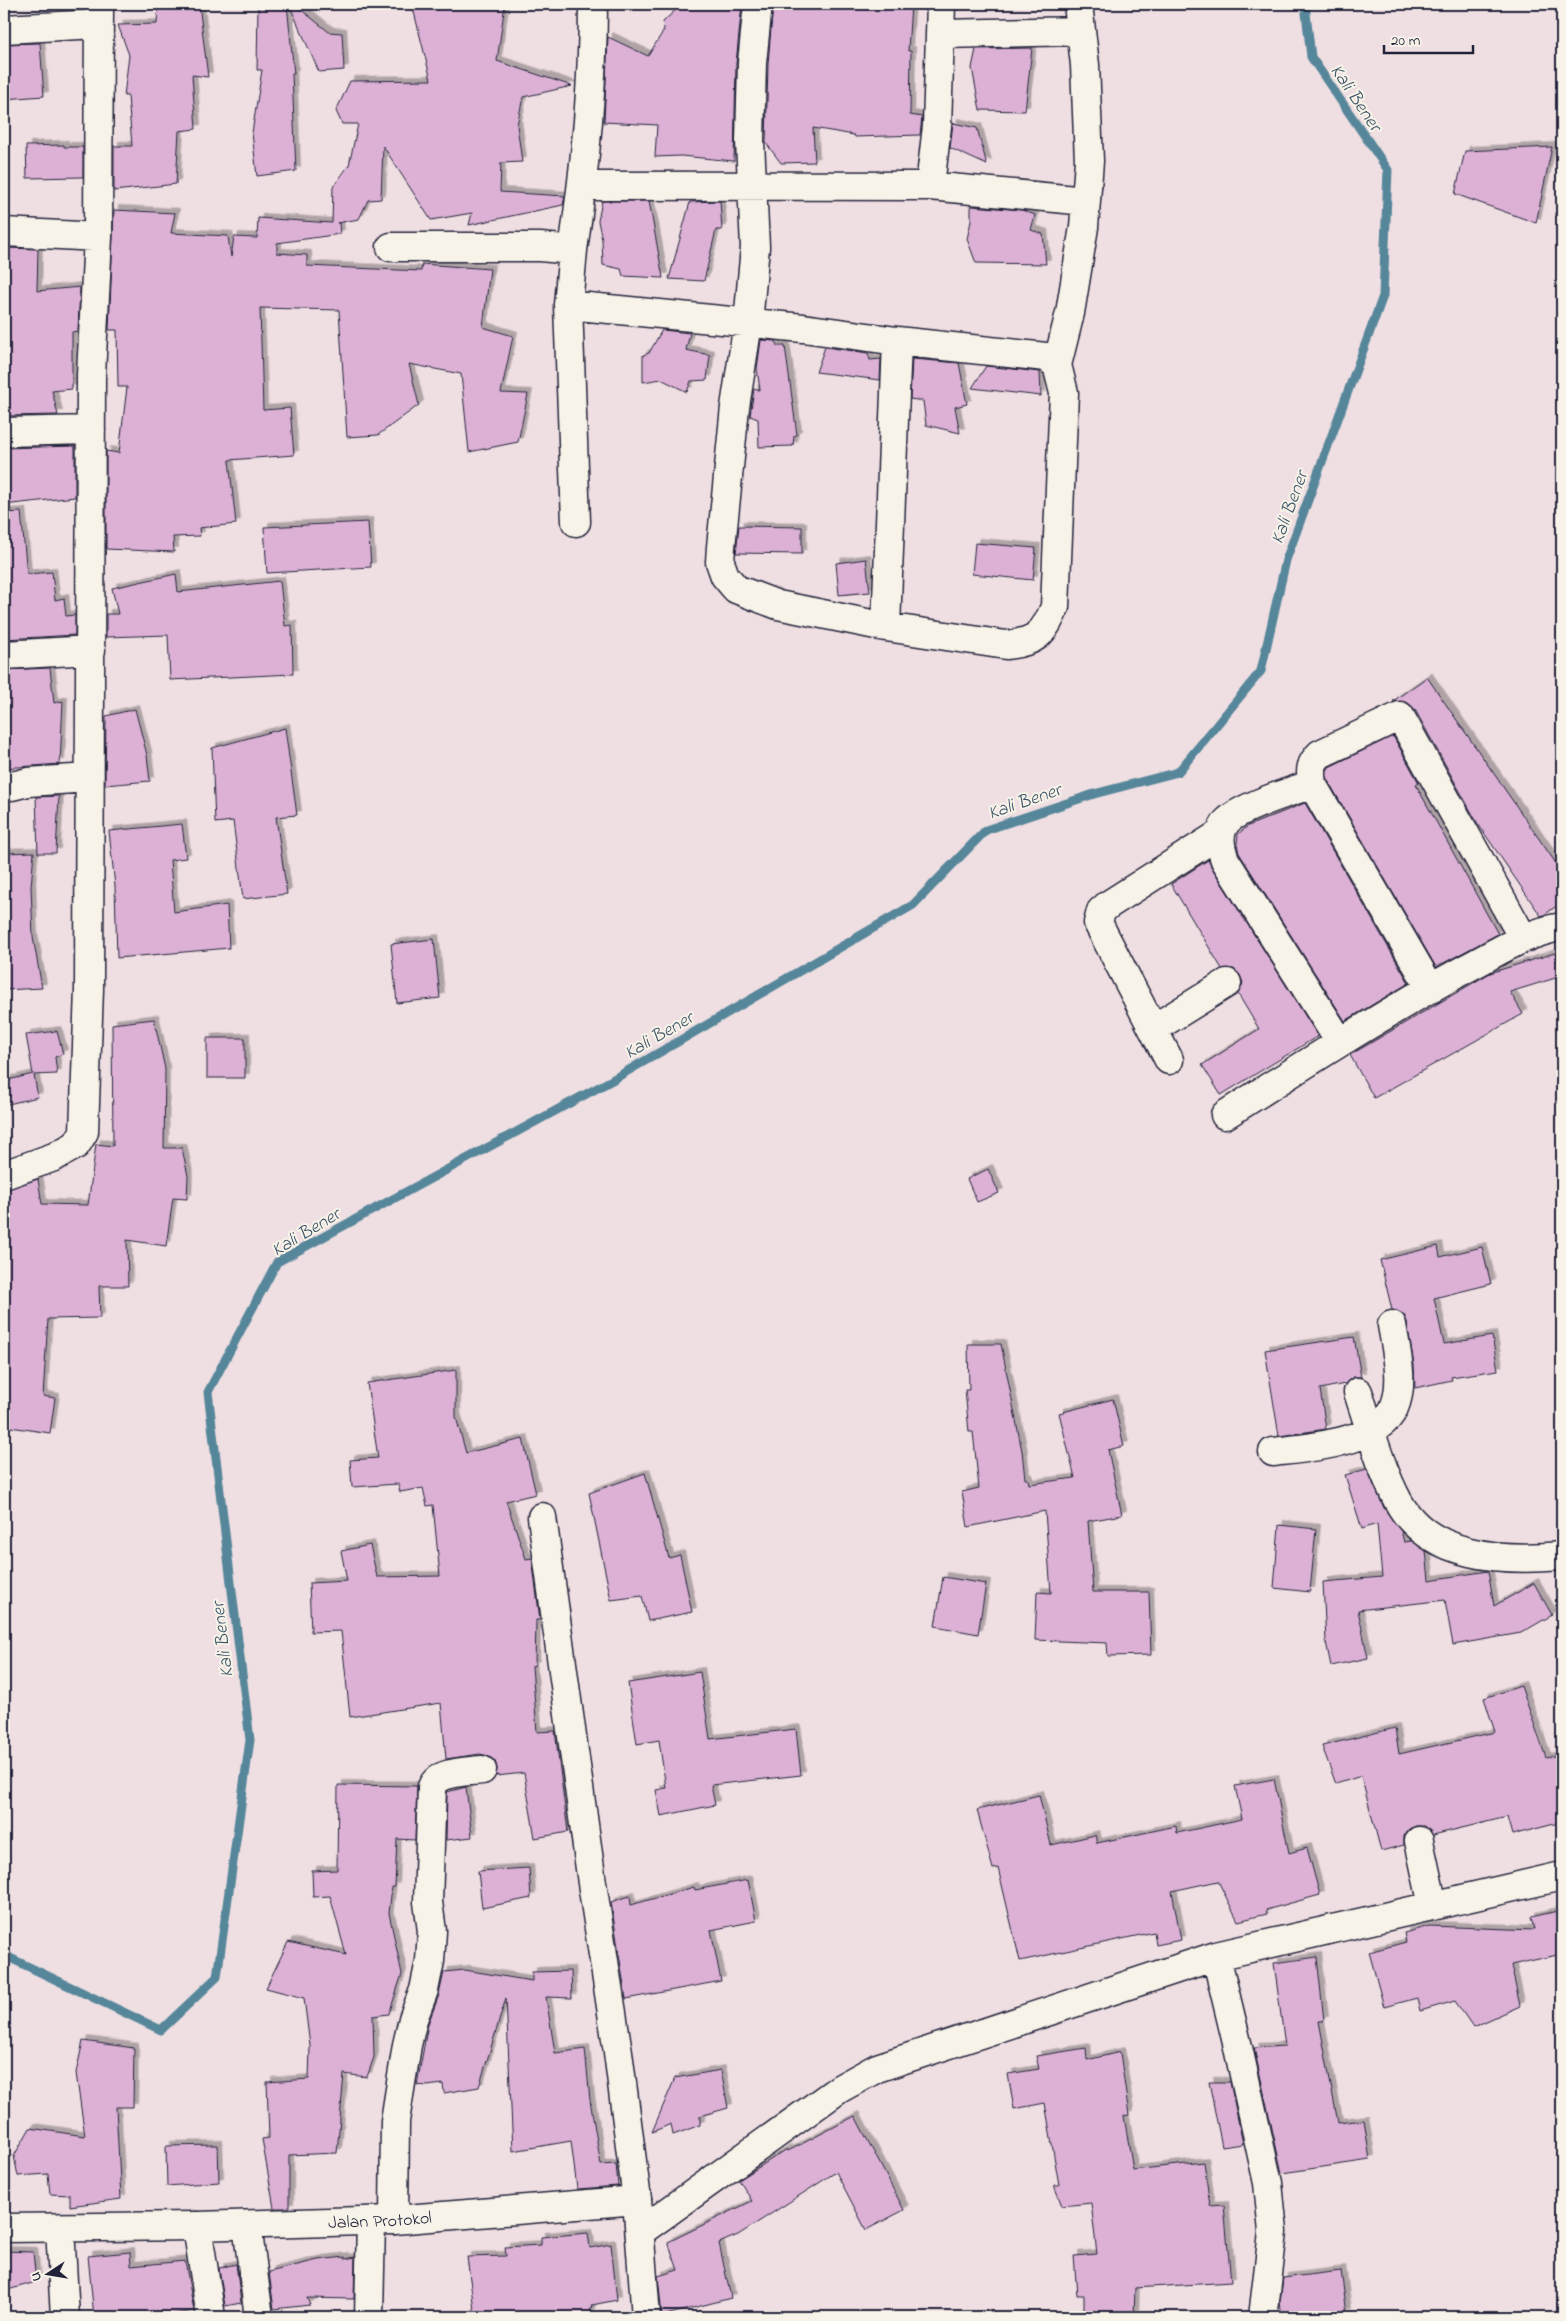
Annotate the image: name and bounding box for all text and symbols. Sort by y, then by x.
scale bar [1384,22,1472,54]
text: 20 m [1391,30,1421,52]
water label: Kali Bener [1323,59,1389,139]
water label: Kali Bener [1265,466,1317,548]
water label: Kali Bener [985,777,1067,827]
water label: Kali Bener [620,1004,701,1067]
water label: Kali Bener [267,1201,348,1264]
water label: Kali Bener [205,1598,242,1679]
street label: Jalan Protokol [328,2206,433,2237]
north arrow [22,2248,72,2298]
text: U [26,2270,48,2283]

